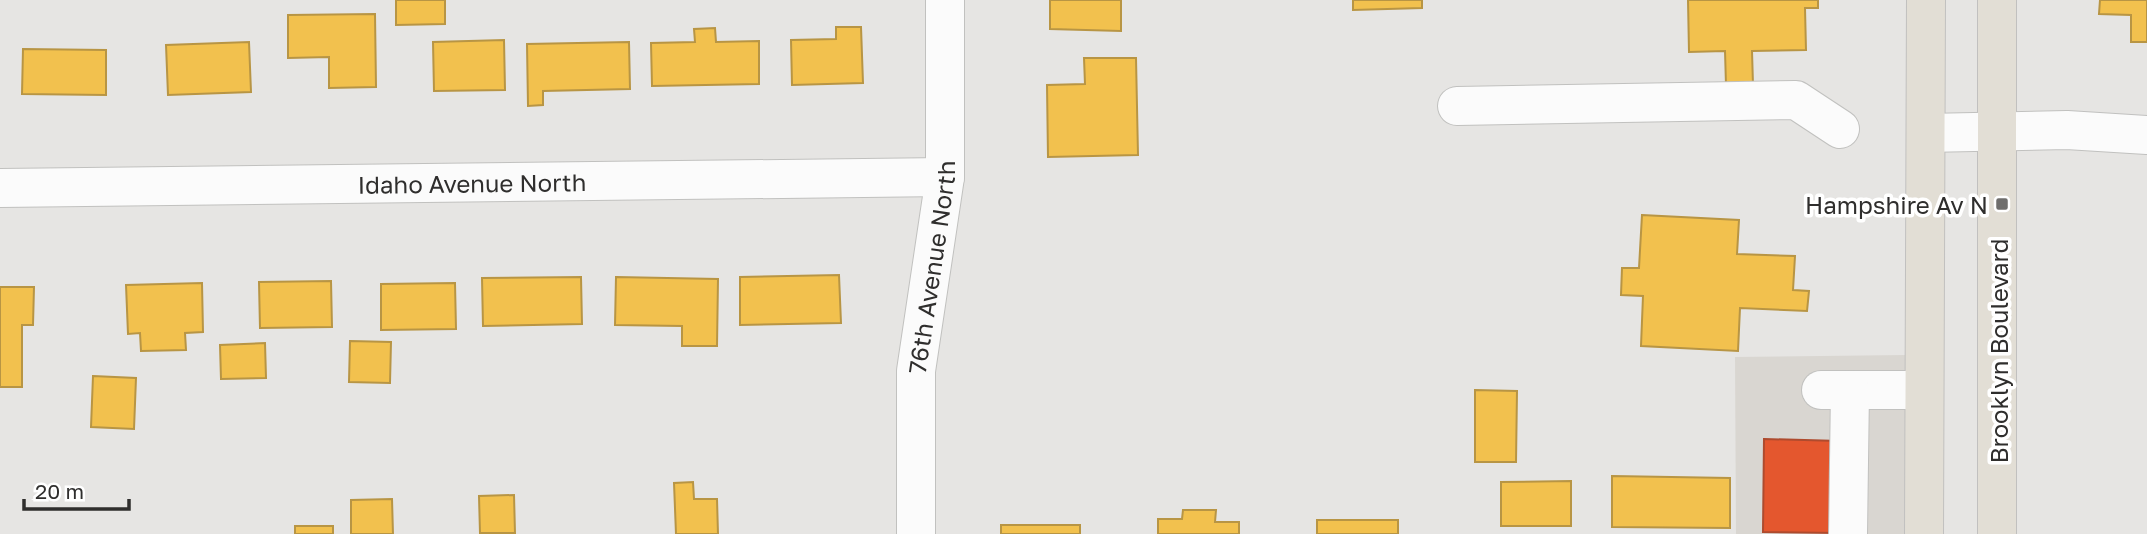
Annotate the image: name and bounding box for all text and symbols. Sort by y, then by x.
street label: 76th Avenue North [901,161,960,376]
street label: Idaho Avenue North [357,167,586,198]
place label: Hampshire Av N [1805,190,1988,219]
marker: Hampshire Av N [1994,196,2010,212]
street label: Brooklyn Boulevard [1984,239,2013,464]
scale bar [24,468,130,512]
text: 20 m [35,478,84,504]

